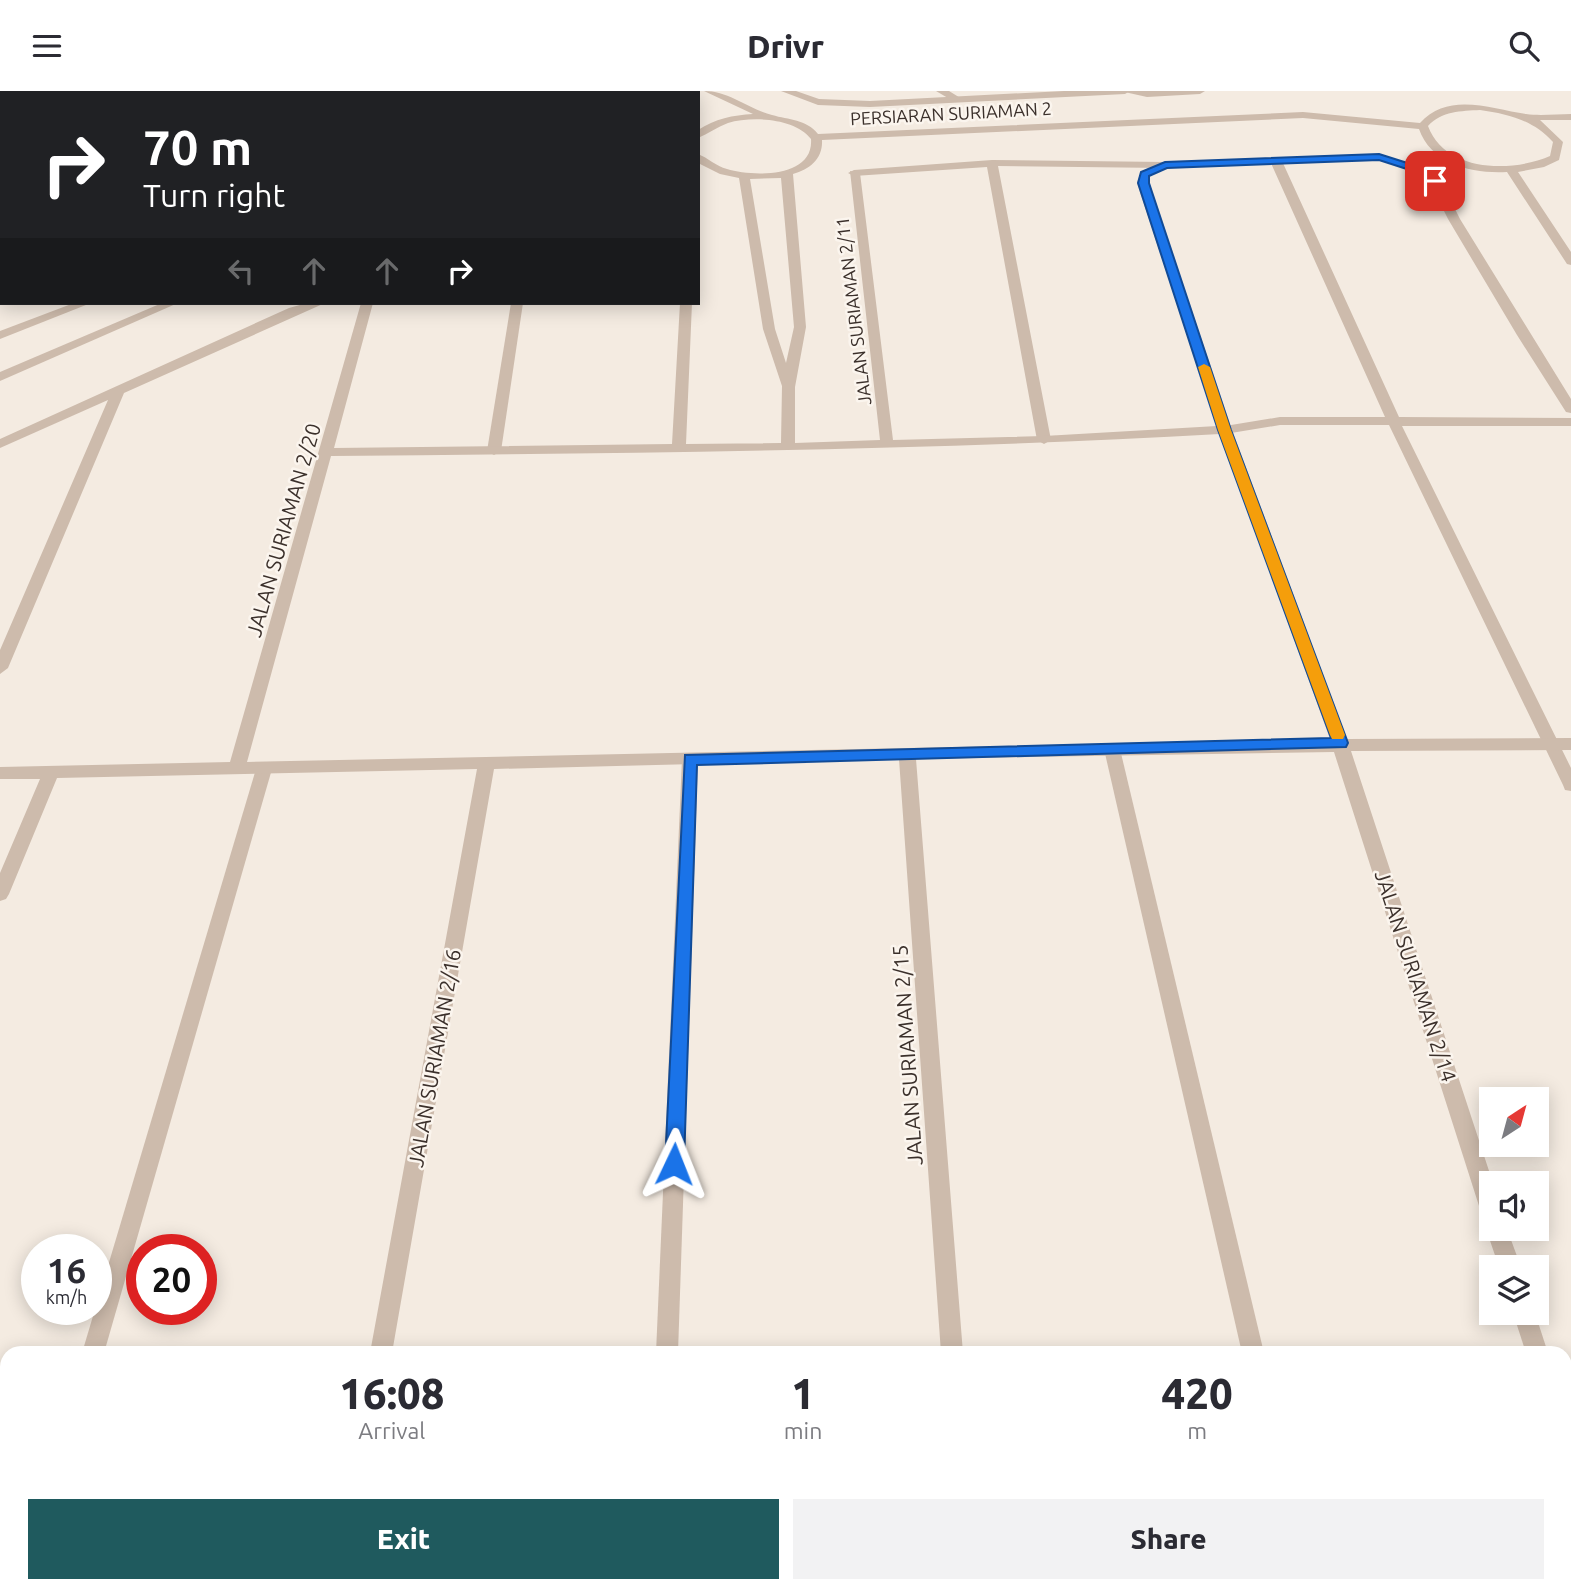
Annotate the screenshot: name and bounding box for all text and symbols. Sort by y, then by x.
icon: menu [28,27,66,65]
icon: search [1505,27,1543,65]
text: Drivr [747,28,824,64]
street label: PERSIARAN SURIAMAN 2 [850,98,1052,128]
icon: right [28,119,119,210]
text: 70 m [143,119,252,174]
pin [1405,151,1465,211]
icon: arrive [1416,162,1454,200]
text: Turn right [143,177,285,213]
street label: JALAN SURIAMAN 2/11 [832,216,874,406]
icon: left [222,252,260,290]
icon: ahead [295,252,333,290]
icon: ahead [368,252,406,290]
icon: right [441,252,479,290]
street label: JALAN SURIAMAN 2/20 [241,420,325,640]
street label: JALAN SURIAMAN 2/14 [1370,867,1462,1085]
street label: JALAN SURIAMAN 2/15 [887,944,927,1166]
street label: JALAN SURIAMAN 2/16 [403,947,465,1169]
north arrow [1479,1087,1549,1157]
map controls [1479,1087,1549,1325]
position arrow [637,1127,711,1201]
button: sound [1479,1171,1549,1241]
speed limit sign: 20 [126,1234,217,1325]
text: 16 [47,1250,86,1290]
button: layers [1479,1255,1549,1325]
text: km/h [46,1287,87,1307]
text: 16:08 [339,1370,444,1417]
text: 1 [791,1370,815,1417]
text: 420 [1162,1370,1233,1417]
text: Arrival [358,1418,425,1443]
text: min [784,1418,822,1443]
text: m [1187,1418,1207,1443]
button: Exit [28,1499,779,1579]
button: Share [793,1499,1544,1579]

